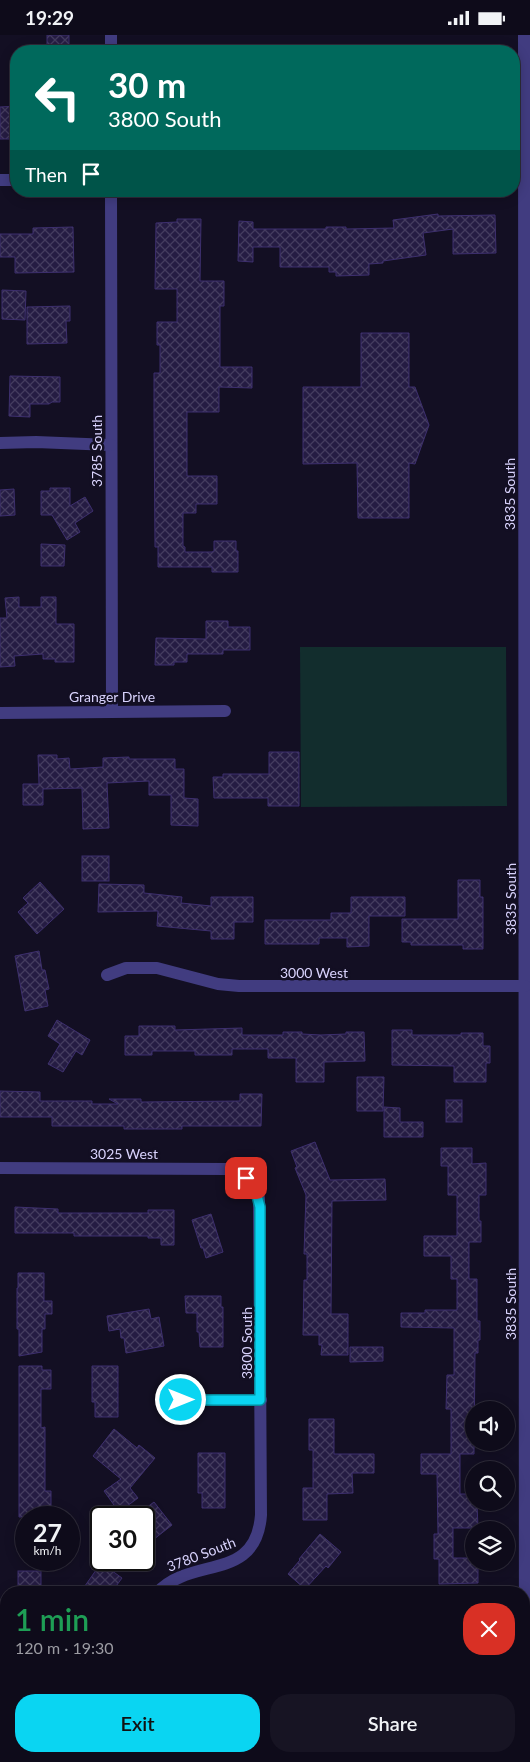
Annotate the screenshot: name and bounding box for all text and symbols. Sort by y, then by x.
text: 19:29 [25,6,74,29]
text: 30 m [108,63,186,105]
icon: left [25,65,90,130]
text: 3800 South [108,105,221,132]
icon: arrive [77,160,105,188]
text: Then [25,163,67,186]
street label: 3785 South [88,415,105,487]
street label: 3835 South [501,458,518,530]
street label: Granger Drive [69,688,155,705]
street label: 3835 South [502,863,519,935]
street label: 3000 West [280,964,348,981]
street label: 3025 West [90,1145,158,1162]
pin [225,1157,267,1199]
icon: arrive [232,1164,260,1192]
street label: 3835 South [502,1268,519,1340]
street label: 3800 South [238,1307,255,1379]
position arrow [154,1373,206,1425]
map controls [465,1401,515,1571]
button: sound [465,1401,515,1451]
button: search [465,1461,515,1511]
speed limit sign: 30 [90,1506,155,1571]
text: 27 [33,1517,62,1547]
button: layers [465,1521,515,1571]
street label: 3780 South [164,1533,238,1575]
text: km/h [33,1543,62,1558]
text: 1 min [15,1601,89,1637]
button: close [463,1603,515,1655]
text: 120 m · 19:30 [15,1638,114,1657]
button: Exit [15,1694,260,1752]
button: Share [270,1694,515,1752]

